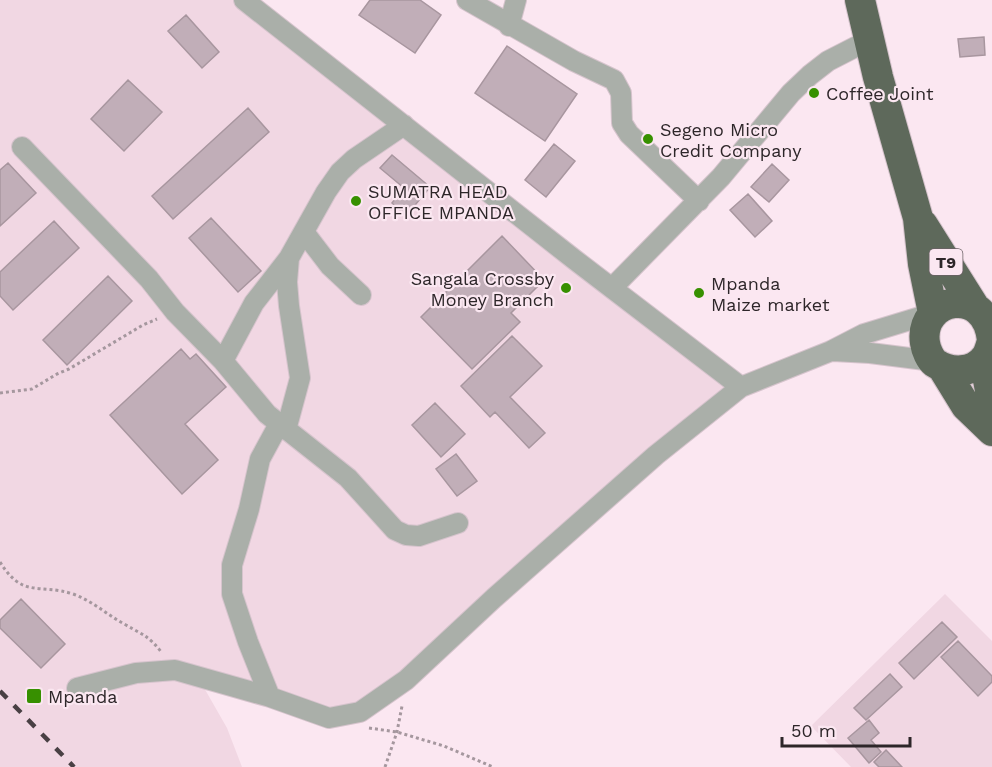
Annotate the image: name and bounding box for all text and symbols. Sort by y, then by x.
place label: Coffee Joint [826,83,934,104]
marker: Coffee Joint [807,86,821,100]
place label: Segeno Micro Credit Company [660,119,802,161]
marker: Segeno Micro Credit Company [641,132,655,146]
place label: SUMATRA HEAD OFFICE MPANDA [368,181,514,223]
marker: SUMATRA HEAD OFFICE MPANDA [349,194,363,208]
road number: T9 [930,249,962,275]
place label: Sangala Crossby Money Branch [411,268,555,310]
place label: Mpanda Maize market [711,273,830,315]
marker: Sangala Crossby Money Branch [559,281,573,295]
marker: Mpanda Maize market [692,286,706,300]
place label: Mpanda [48,686,117,707]
marker: Mpanda [25,687,43,705]
scale bar [782,710,910,748]
text: 50 m [791,720,836,741]

